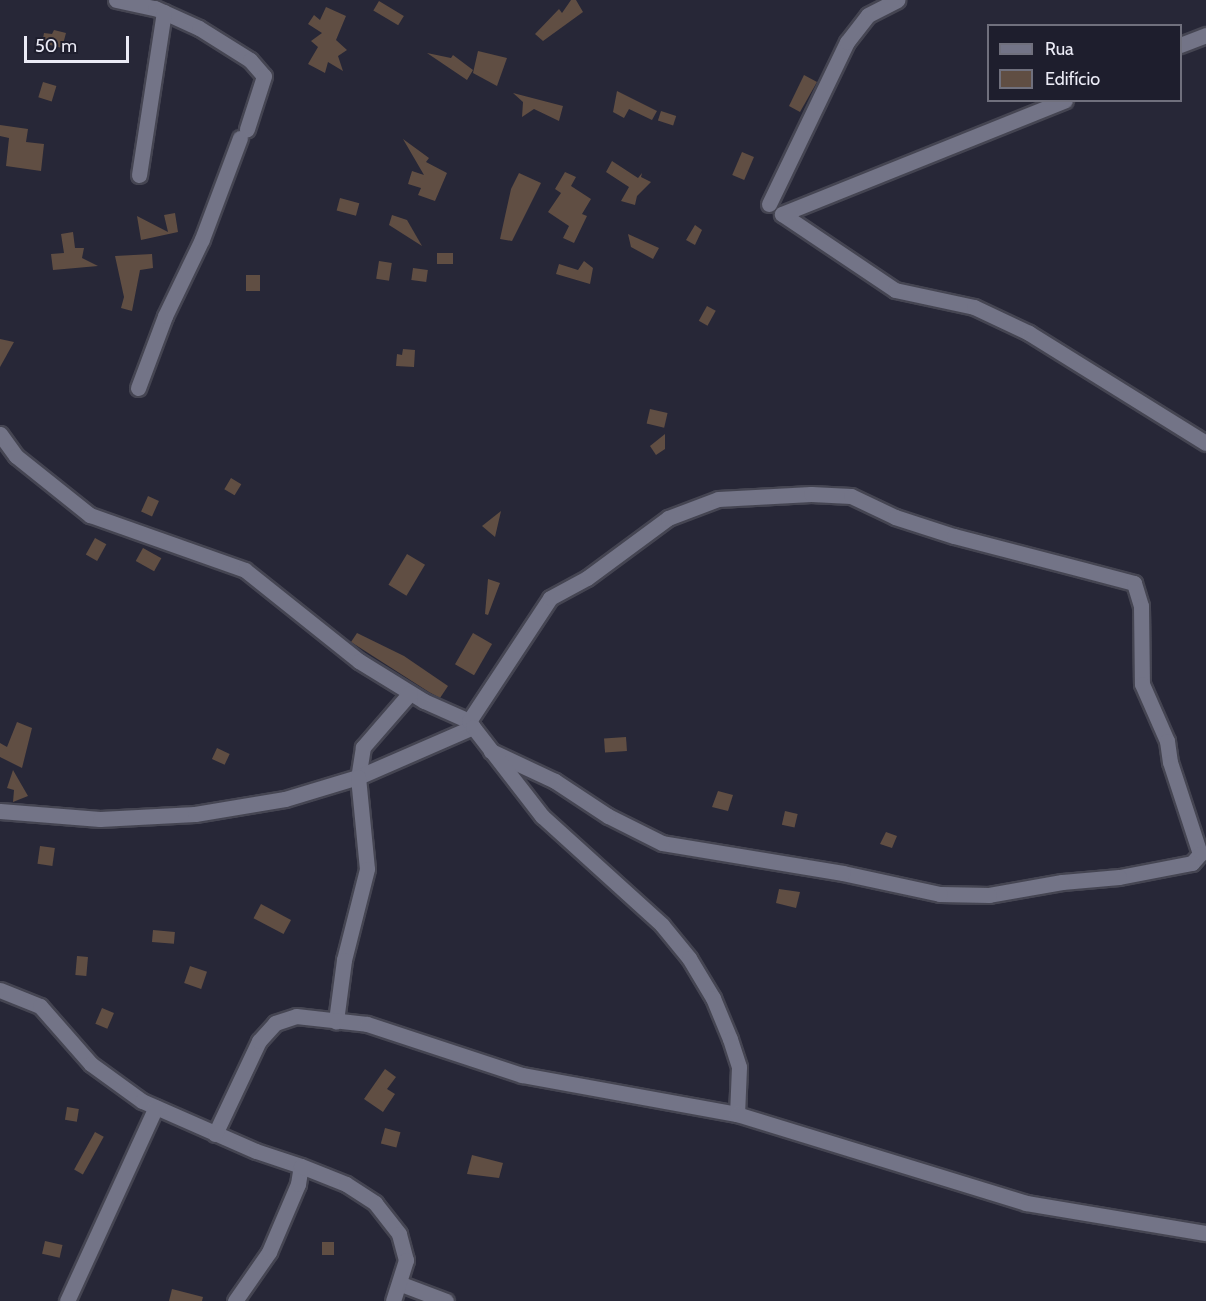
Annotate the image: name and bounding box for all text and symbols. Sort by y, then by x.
scale bar [27,24,132,62]
legend [987,24,1182,102]
text: 50 m [35,35,77,57]
text: Rua [1045,38,1074,60]
text: Edifício [1045,68,1100,90]

